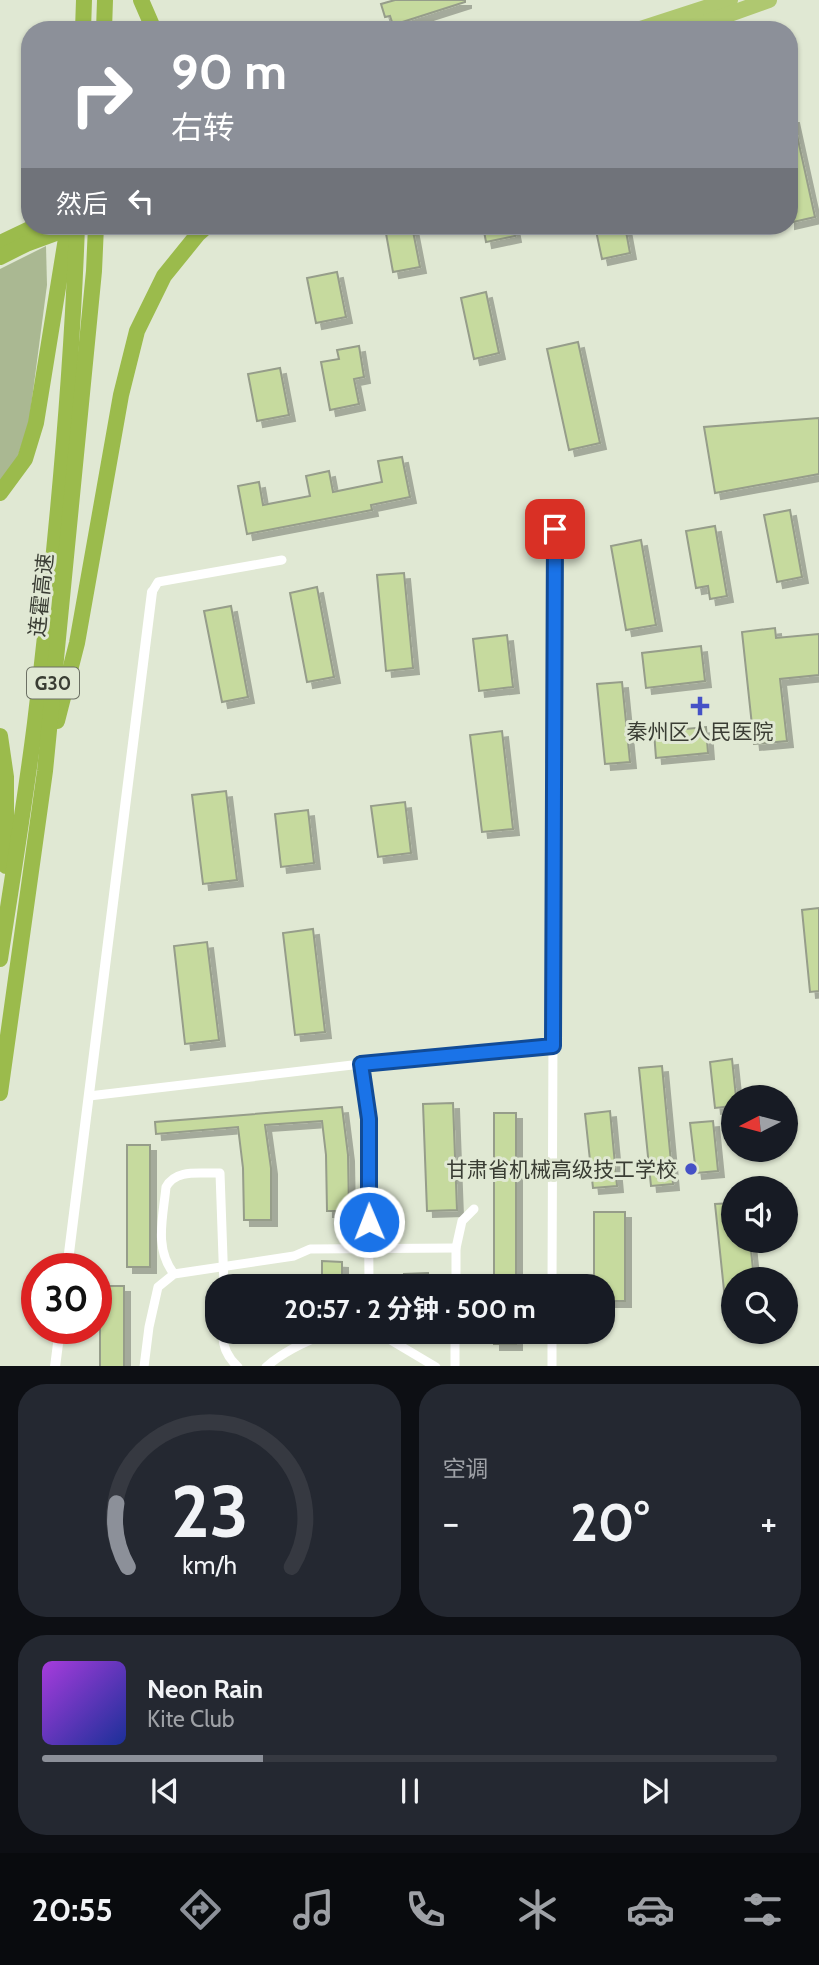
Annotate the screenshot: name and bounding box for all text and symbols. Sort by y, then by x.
text: 90 m [171,42,287,101]
icon: right [56,49,147,140]
text: 右转 [171,108,235,147]
icon: left [122,182,160,220]
text: 然后 [56,188,108,220]
pin [525,499,585,559]
icon: arrive [536,510,574,548]
street label: 连霍高速 [24,552,58,638]
road number: G30 [27,668,79,698]
marker: 秦州区人民医院 [690,696,710,716]
place label: 秦州区人民医院 [627,719,774,744]
north arrow [721,1085,798,1162]
map controls [721,1085,798,1344]
place label: 甘肃省机械高级技工学校 [446,1157,677,1182]
marker: 甘肃省机械高级技工学校 [683,1161,699,1177]
button: sound [721,1176,798,1253]
position arrow [332,1185,406,1259]
speed limit sign: 30 [21,1253,112,1344]
button: search [721,1267,798,1344]
text: 20:57 · 2 分钟 · 500 m [284,1293,536,1325]
text: 空调 [443,1455,489,1483]
text: 23 [170,1467,248,1555]
text: 20° [570,1491,649,1554]
text: − [443,1499,459,1546]
text: + [760,1499,777,1546]
text: km/h [182,1549,237,1579]
text: Neon Rain [147,1673,263,1705]
text: Kite Club [147,1705,234,1733]
icon: previous [146,1772,184,1810]
icon: pause [391,1772,429,1810]
icon: next [636,1772,674,1810]
icon: directions [176,1885,225,1934]
icon: music [289,1885,338,1934]
icon: phone [401,1885,450,1934]
icon: climate [513,1885,562,1934]
icon: car [626,1885,675,1934]
icon: filters [738,1885,787,1934]
text: 20:55 [32,1890,113,1929]

